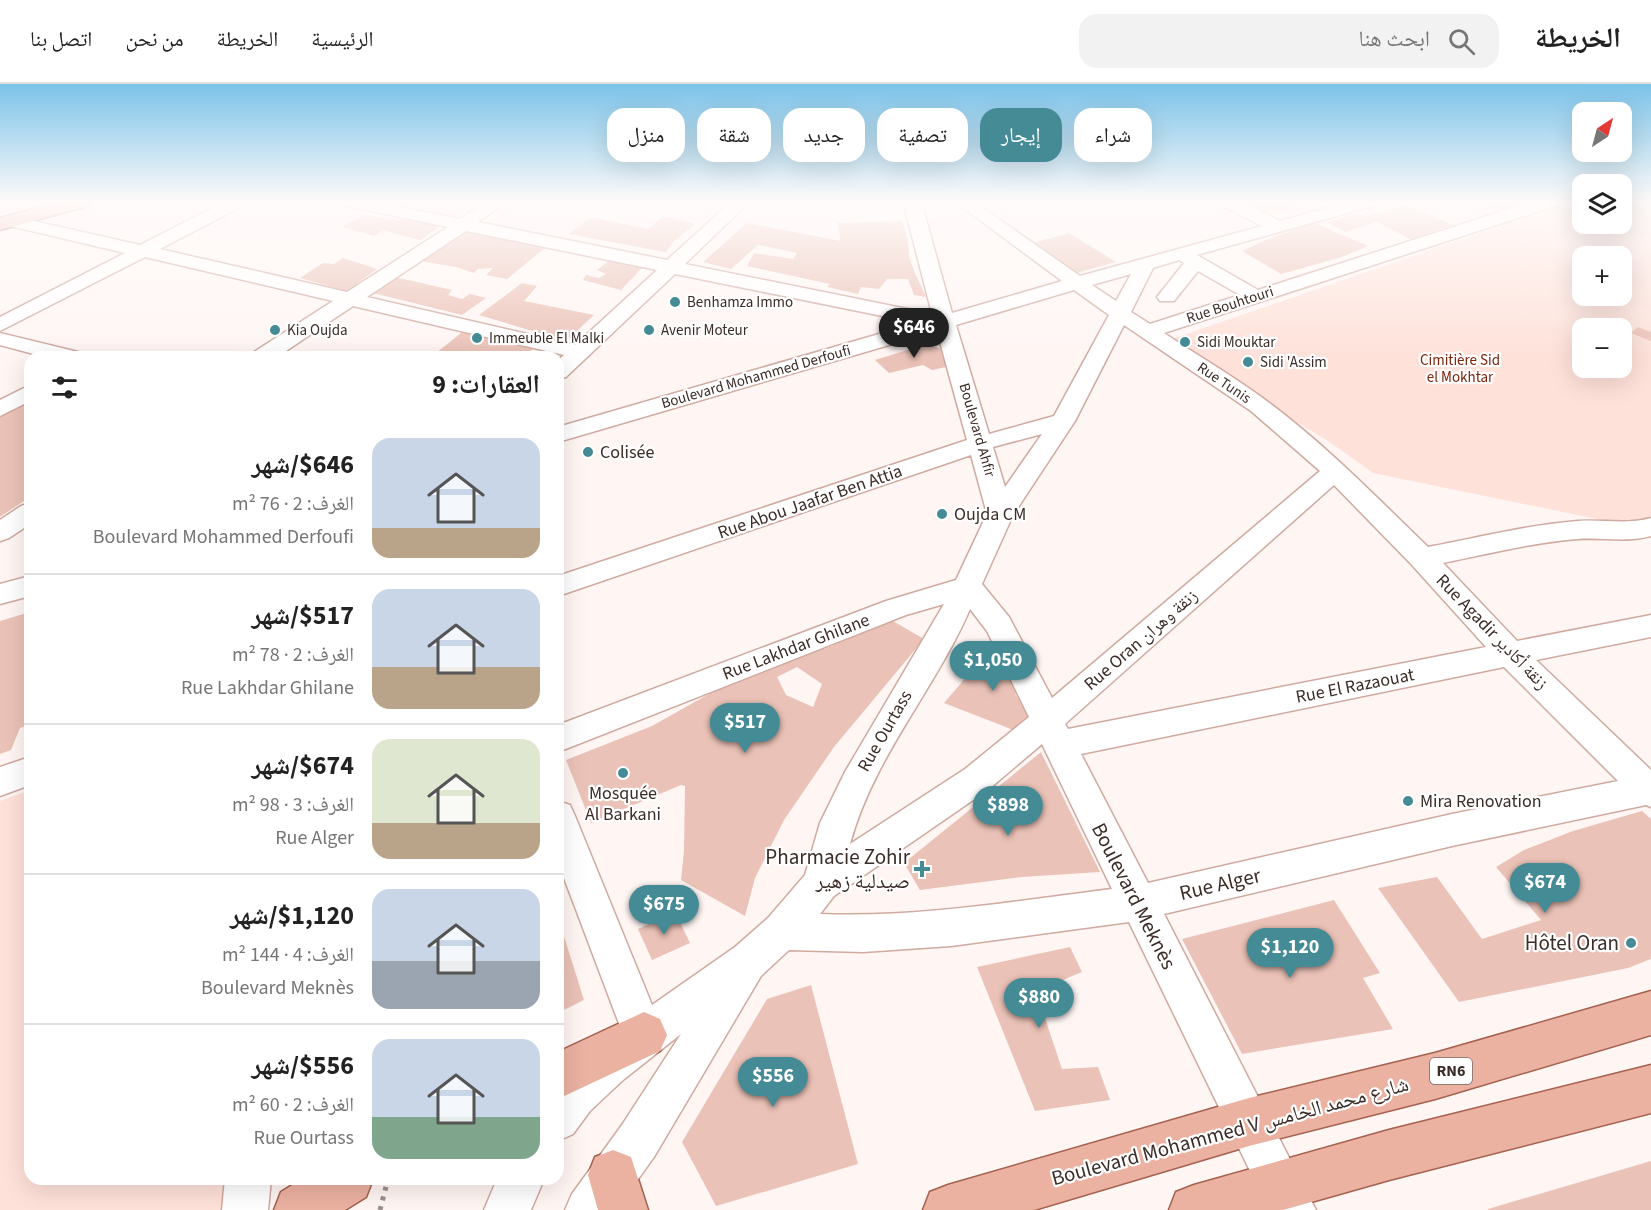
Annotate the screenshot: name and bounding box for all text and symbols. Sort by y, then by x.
search box [1079,14,1499,68]
text: الخريطة [1535,18,1621,58]
text: ابحث هنا [1359,23,1430,55]
text: اتصل بنا [30,24,92,54]
text: من نحن [125,24,183,54]
text: الخريطة [216,24,278,54]
text: الرئيسية [311,24,374,54]
icon: search [1445,25,1478,58]
north arrow [1572,102,1632,162]
map controls [1572,102,1632,378]
chip: منزل [607,108,685,162]
chip: شقة [697,108,771,162]
chip: جديد [783,108,865,162]
chip: تصفية [877,108,968,162]
chip: إيجار [980,108,1062,162]
chip: شراء [1074,108,1152,162]
button: layers [1572,174,1632,234]
button: + [1572,246,1632,306]
street label: Rue Bouhtouri [1184,281,1276,329]
place label: Benhamza Immo [687,292,793,313]
marker: Benhamza Immo [668,295,682,309]
pin: $646 [878,308,950,359]
text: $646 [893,313,935,341]
button: − [1572,318,1632,378]
place label: Kia Oujda [287,320,348,341]
place label: Avenir Moteur [661,320,749,341]
marker: Kia Oujda [268,323,282,337]
marker: Avenir Moteur [642,323,656,337]
place label: Immeuble El Malki [489,328,604,349]
marker: Immeuble El Malki [470,331,484,345]
place label: Sidi Mouktar [1197,332,1276,353]
marker: Sidi Mouktar [1178,335,1192,349]
street label: Boulevard Mohammed Derfoufi [659,340,853,414]
park label: Cimitière Sid el Mokhtar [1420,350,1500,388]
place label: Sidi 'Assim [1260,352,1327,373]
marker: Sidi 'Assim [1241,355,1255,369]
street label: Rue Tunis [1193,357,1255,409]
text: العقارات: 9 [432,366,540,403]
icon: filters [48,371,81,404]
street label: Boulevard Ahfir [954,381,1001,480]
place label: Colisée [600,440,655,465]
marker: Colisée [581,445,595,459]
text: $646/شهر [251,446,354,483]
street label: Rue Abou Jaafar Ben Attia [714,459,906,545]
icon: home [420,462,492,534]
text: الغرف: 2 · 76 m² [232,490,354,518]
place label: Oujda CM [954,502,1026,527]
marker: Oujda CM [935,507,949,521]
text: Boulevard Mohammed Derfoufi [93,523,354,551]
street label: Rue Agadir زنقة أكادير [1430,569,1554,695]
street label: Rue Oran زنقة وهران [1079,584,1203,696]
text: $517/شهر [251,597,354,634]
street label: Rue Lakhdar Ghilane [719,607,873,687]
icon: home [420,613,492,685]
text: الغرف: 2 · 78 m² [232,641,354,669]
pin: $1,050 [944,641,1042,692]
text: $1,050 [964,646,1022,674]
street label: Rue El Razaouat [1294,662,1416,710]
text: Rue Lakhdar Ghilane [181,674,354,702]
street label: Rue Ourtass [852,686,918,776]
pin: $517 [709,703,781,754]
text: $517 [724,708,766,736]
text: $674/شهر [251,747,354,784]
icon: home [420,763,492,835]
marker: Mosquée Al Barkani [616,766,630,780]
place label: Mosquée Al Barkani [585,781,661,827]
pin: $898 [972,786,1044,837]
place label: Mira Renovation [1420,789,1542,814]
text: الغرف: 3 · 98 m² [232,791,354,819]
text: $898 [987,791,1029,819]
marker: Mira Renovation [1401,794,1415,808]
street label: Boulevard Meknès [1084,818,1184,975]
text: Rue Alger [275,824,354,852]
place label: Pharmacie Zohir صيدلية زهير [765,842,911,896]
street label: Rue Alger [1176,860,1264,908]
marker: Pharmacie Zohir صيدلية زهير [915,862,929,876]
pin: $674 [1509,863,1581,914]
text: $674 [1524,868,1566,896]
pin: $675 [628,885,700,936]
text: $675 [643,890,685,918]
text: $1,120/شهر [230,897,354,934]
icon: home [420,913,492,985]
pin: $1,120 [1241,928,1339,979]
place label: Hôtel Oran [1525,928,1619,958]
text: $1,120 [1261,933,1319,961]
marker: Hôtel Oran [1624,936,1638,950]
text: الغرف: 4 · 144 m² [222,941,354,969]
text: Boulevard Meknès [201,974,354,1002]
pin: $880 [1003,978,1075,1029]
text: $880 [1018,983,1060,1011]
text: $556/شهر [251,1047,354,1084]
pin: $556 [737,1057,809,1108]
road number: RN6 [1430,1058,1472,1084]
text: $556 [752,1062,794,1090]
icon: home [420,1063,492,1135]
street label: Boulevard Mohammed V شارع محمد الخامس [1048,1069,1412,1193]
text: الغرف: 2 · 60 m² [232,1091,354,1119]
text: Rue Ourtass [254,1124,354,1152]

